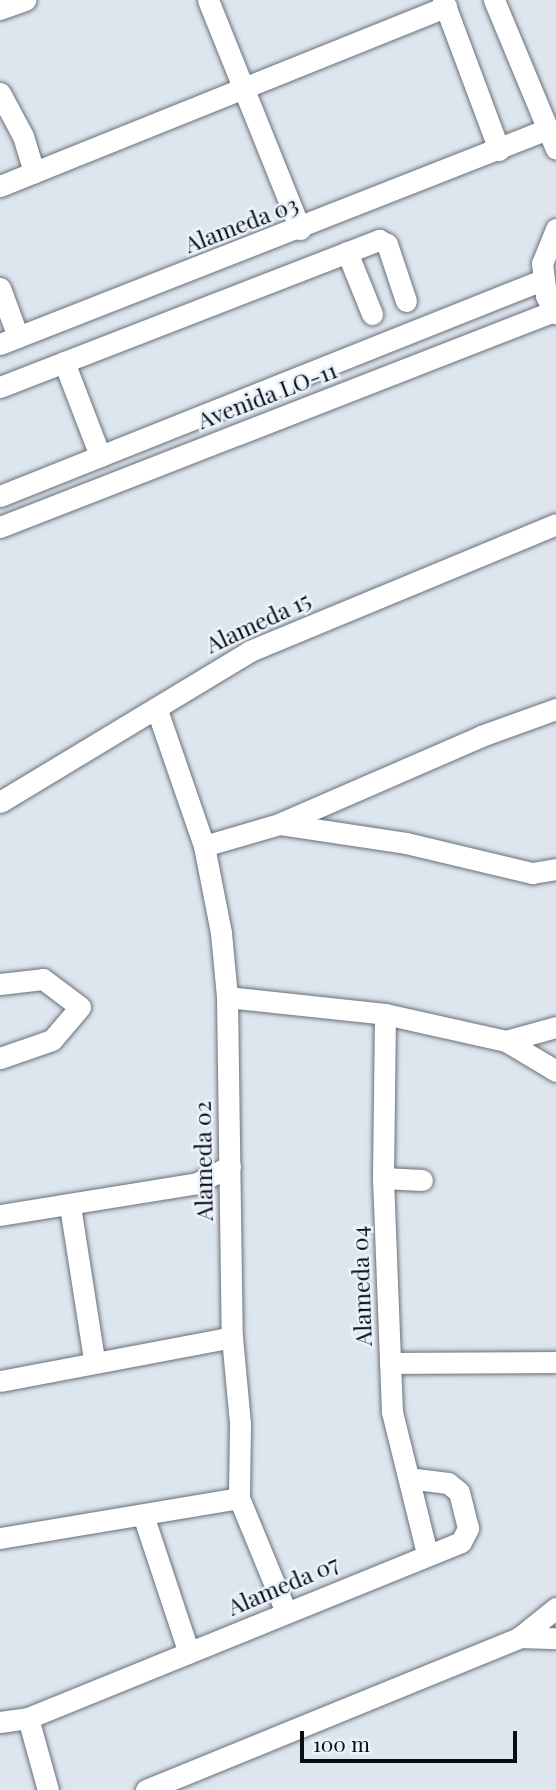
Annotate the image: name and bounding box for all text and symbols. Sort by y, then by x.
street label: Alameda 03 [180,190,302,258]
street label: Avenida LO-11 [193,356,341,434]
street label: Alameda 15 [201,586,315,658]
street label: Alameda 02 [188,1101,218,1221]
street label: Alameda 04 [345,1225,377,1347]
street label: Alameda 07 [223,1549,343,1621]
scale bar [304,1716,521,1760]
text: 100 m [313,1729,370,1757]

